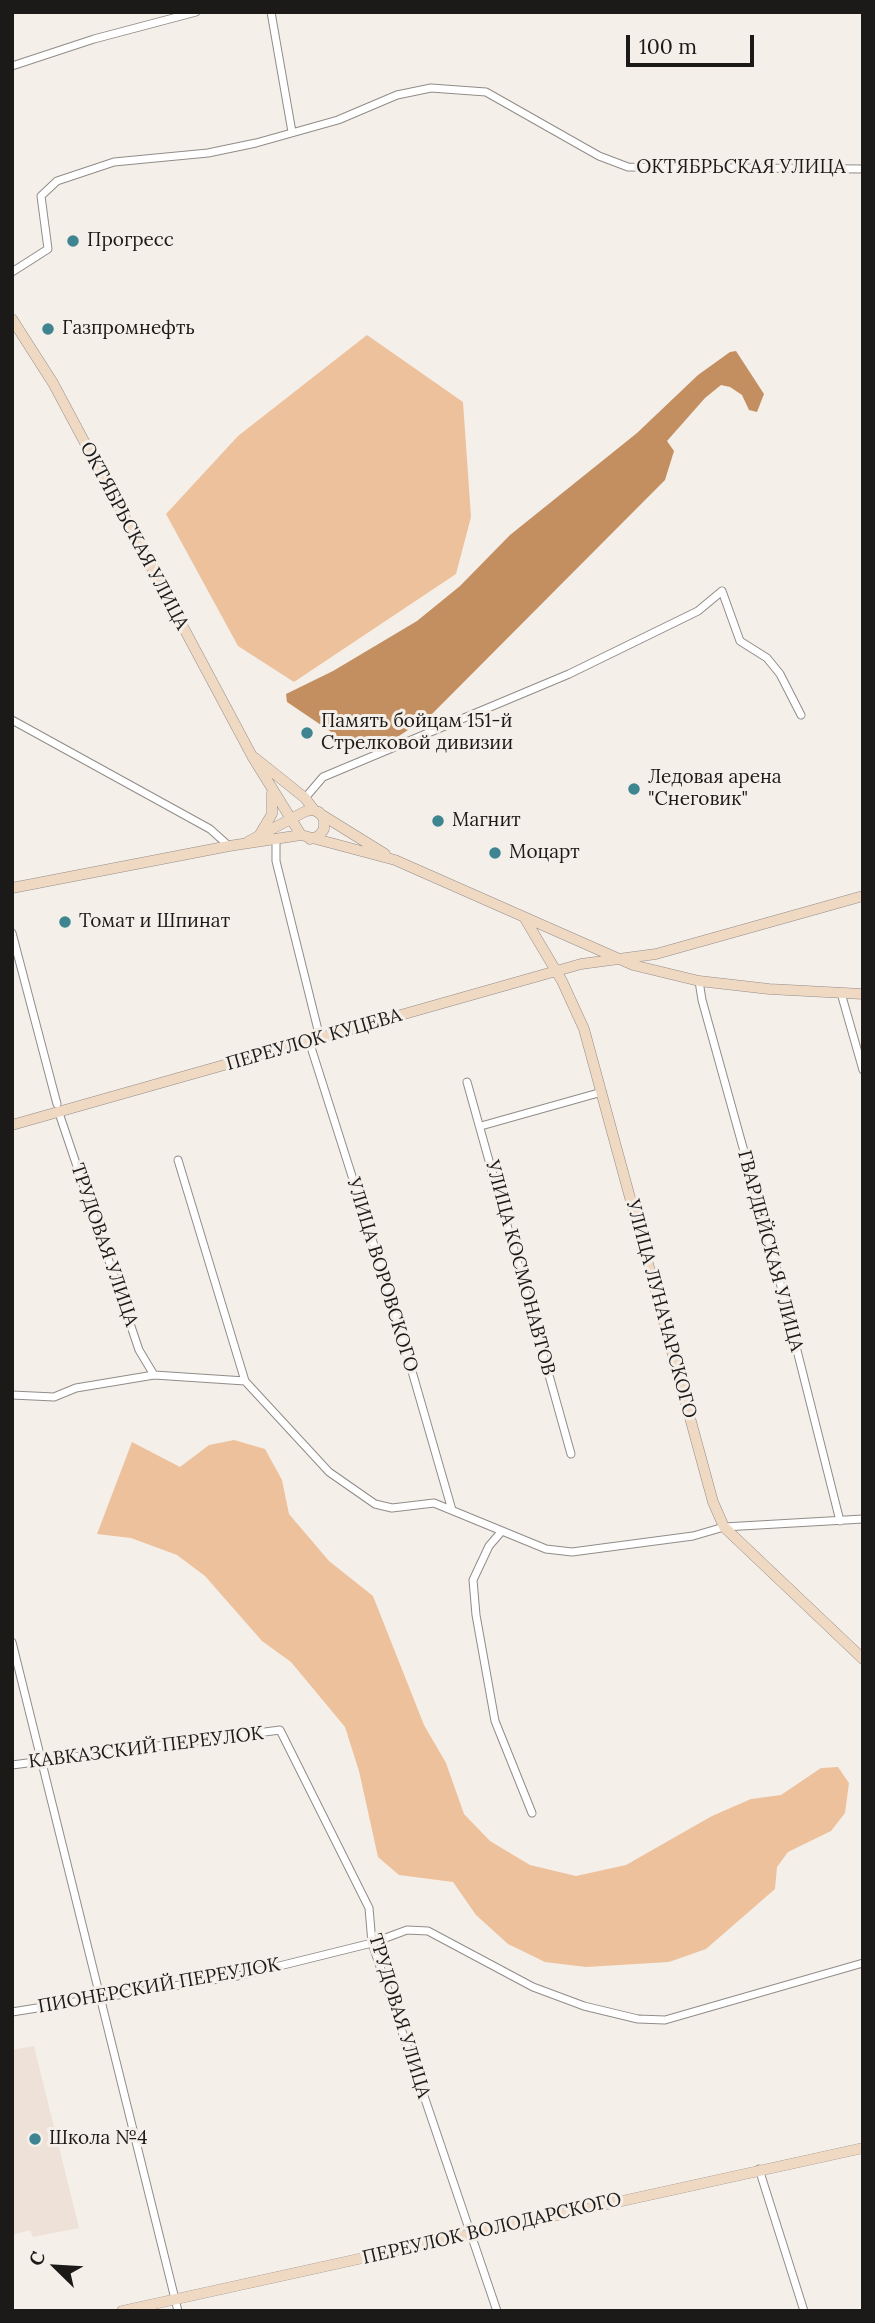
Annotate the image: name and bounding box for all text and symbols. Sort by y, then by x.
scale bar [630,21,758,65]
text: 100 m [639,33,697,60]
street label: ОКТЯБРЬСКАЯ УЛИЦА [636,157,846,179]
place label: Прогресс [87,230,174,252]
marker: Прогресс [65,233,81,249]
place label: Газпромнефть [62,318,195,340]
marker: Газпромнефть [40,321,56,337]
street label: ОКТЯБРЬСКАЯ УЛИЦА [75,438,193,634]
place label: Память бойцам 151-й Стрелковой дивизии [321,711,513,755]
marker: Память бойцам 151-й Стрелковой дивизии [299,725,315,741]
place label: Ледовая арена "Снеговик" [648,767,782,811]
marker: Ледовая арена "Снеговик" [626,781,642,797]
place label: Магнит [452,810,521,832]
marker: Магнит [430,813,446,829]
place label: Моцарт [509,842,580,864]
marker: Моцарт [487,845,503,861]
place label: Томат и Шпинат [79,911,230,933]
marker: Томат и Шпинат [57,914,73,930]
street label: ПЕРЕУЛОК КУЦЕВА [224,1004,404,1076]
street label: ГВАРДЕЙСКАЯ УЛИЦА [732,1148,808,1354]
street label: УЛИЦА КОСМОНАВТОВ [480,1158,560,1378]
street label: ТРУДОВАЯ УЛИЦА [65,1161,143,1329]
street label: УЛИЦА ВОРОВСКОГО [342,1175,422,1375]
street label: УЛИЦА ЛУНАЧАРСКОГО [621,1197,701,1421]
street label: КАВКАЗСКИЙ ПЕРЕУЛОК [27,1722,265,1774]
street label: ТРУДОВАЯ УЛИЦА [363,1931,435,2101]
street label: ПИОНЕРСКИЙ ПЕРЕУЛОК [36,1953,282,2019]
place label: Школа №4 [49,2128,147,2150]
marker: Школа №4 [27,2131,43,2147]
street label: ПЕРЕУЛОК ВОЛОДАРСКОГО [360,2188,624,2270]
north arrow [21,2232,91,2302]
text: С [23,2248,50,2269]

